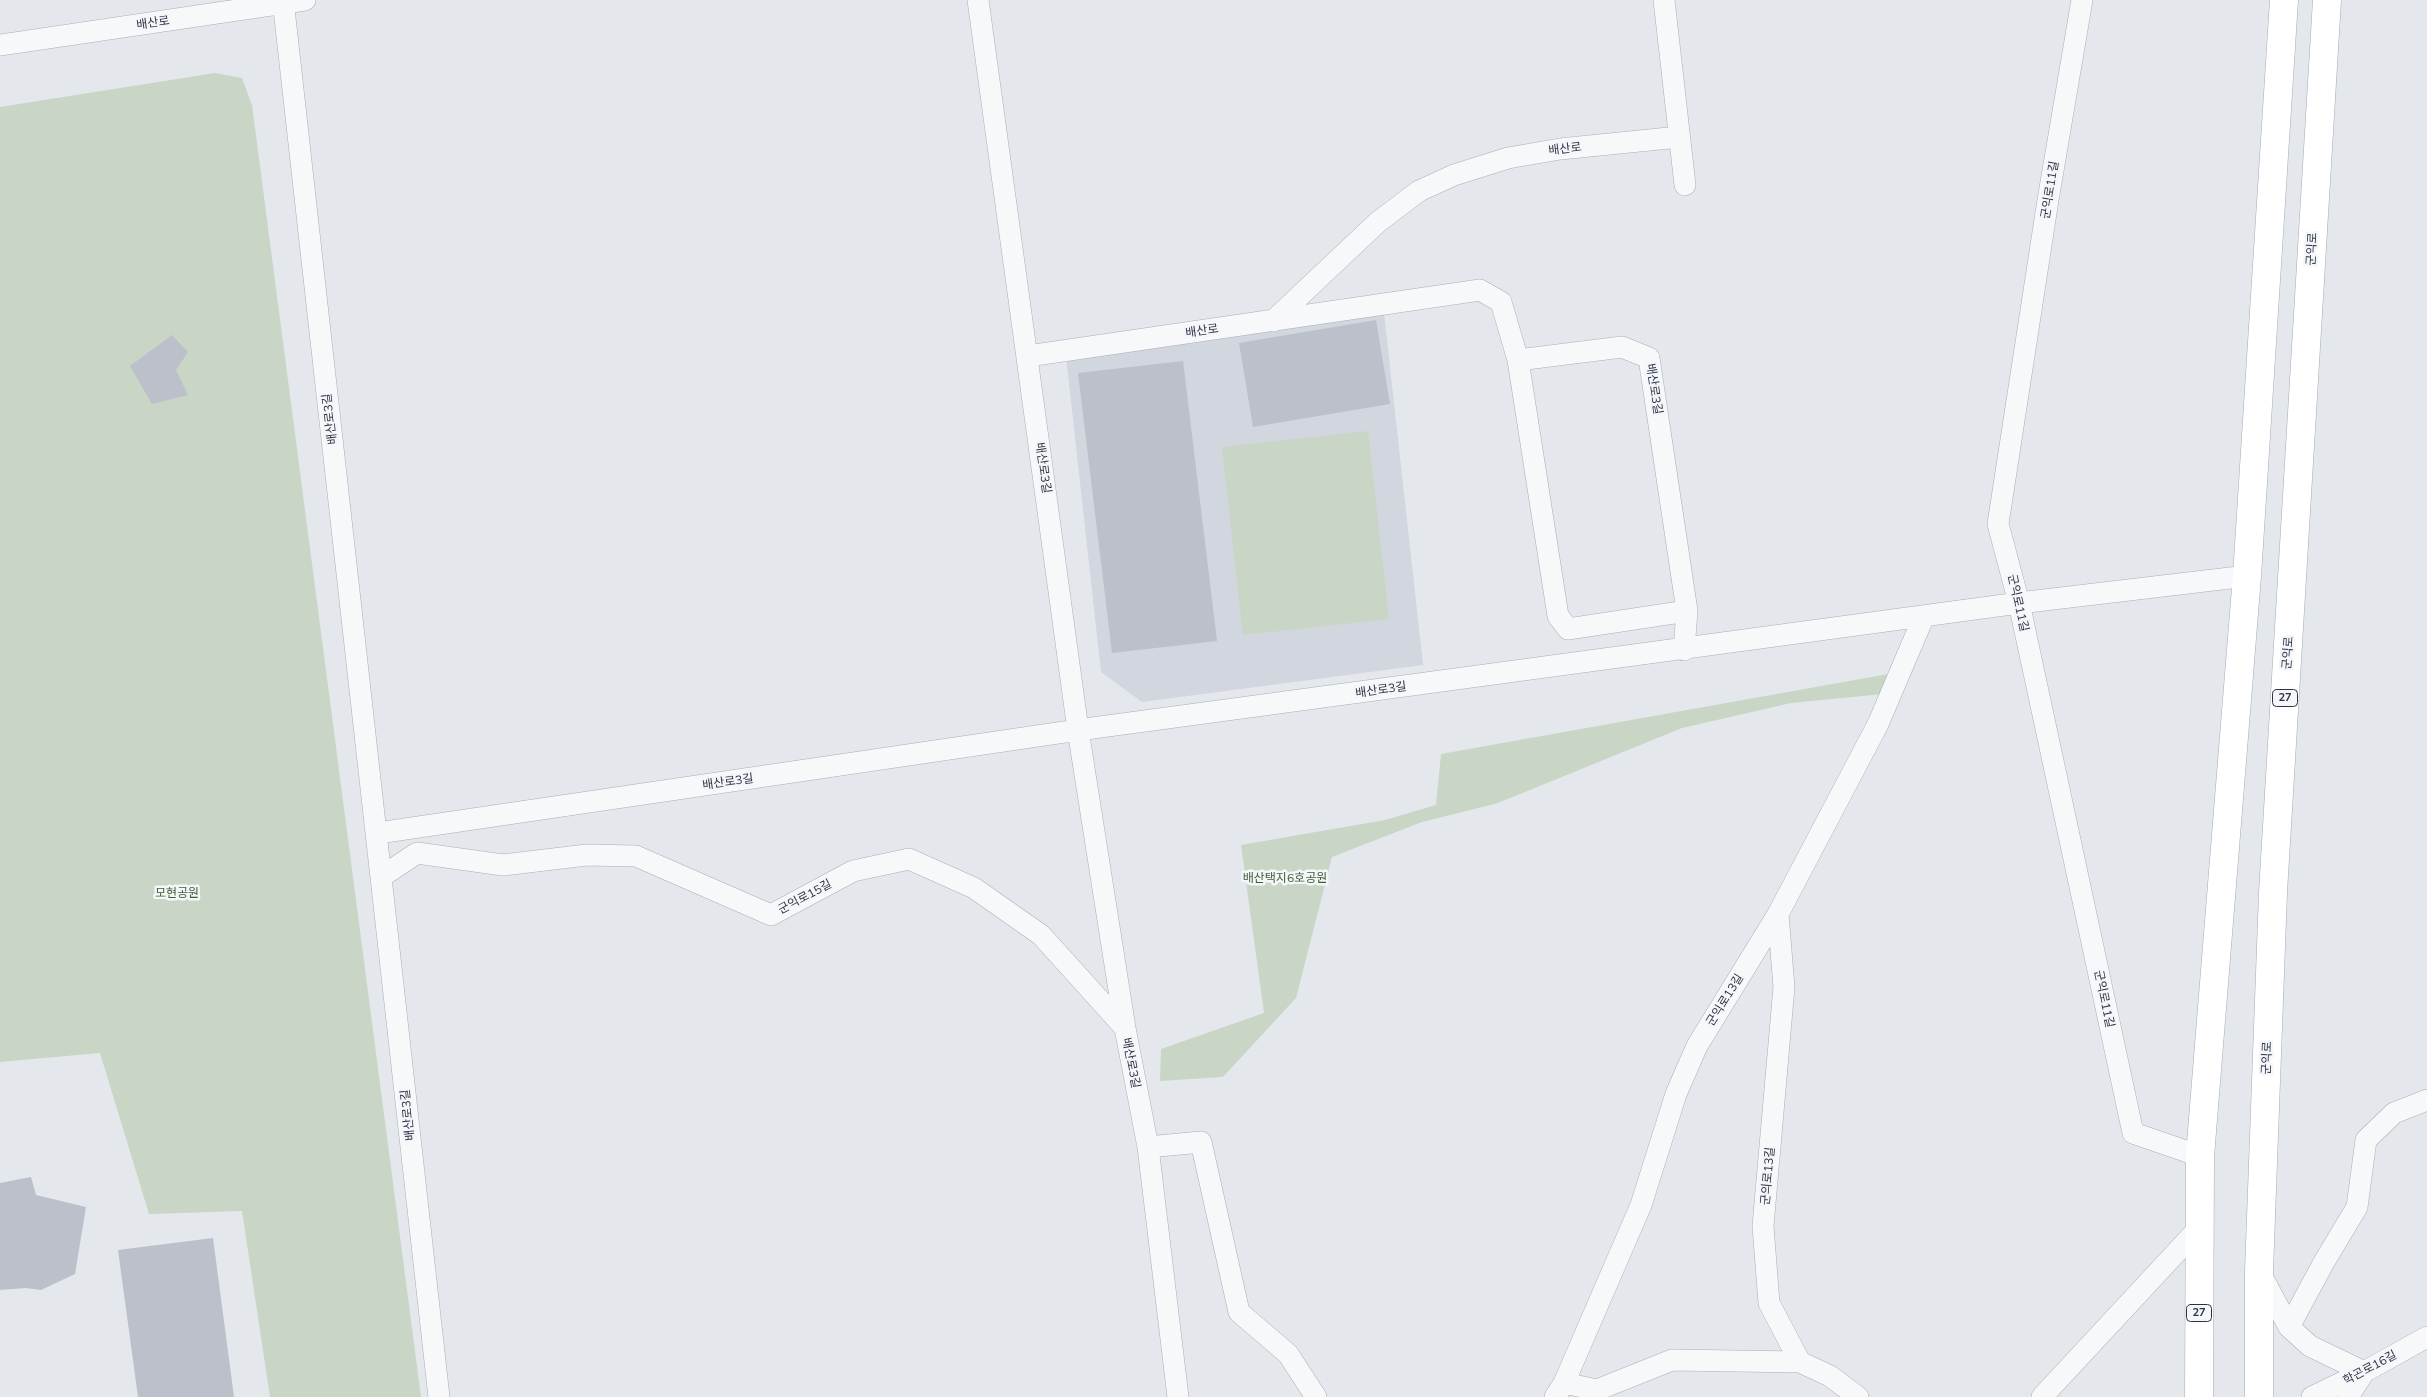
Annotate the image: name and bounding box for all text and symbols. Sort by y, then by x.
street label: 배산로 [136,14,170,32]
street label: 배산로 [1548,140,1582,158]
street label: 군익로11길 [2038,160,2062,220]
street label: 군익로 [2304,232,2320,266]
street label: 배산로 [1185,322,1219,340]
street label: 배산로3길 [1643,363,1665,415]
street label: 배산로3길 [320,393,340,445]
street label: 배산로3길 [1032,442,1054,494]
street label: 군익로11길 [2004,573,2032,633]
street label: 군익로 [2280,636,2296,670]
street label: 배산로3길 [1355,679,1407,701]
road number: 27 [2272,690,2298,706]
street label: 배산로3길 [702,771,754,793]
park label: 배산택지6호공원 [1243,871,1327,885]
street label: 군익로15길 [776,877,834,917]
park label: 모현공원 [155,886,199,900]
street label: 군익로11길 [2091,969,2117,1029]
street label: 군익로13길 [1703,971,1747,1029]
street label: 배산로3길 [1119,1036,1143,1090]
street label: 군익로 [2259,1041,2275,1075]
street label: 배산로3길 [398,1089,418,1141]
street label: 군의로13길 [1758,1146,1778,1206]
road number: 27 [2186,1305,2212,1322]
street label: 학곤로16길 [2341,1348,2399,1388]

